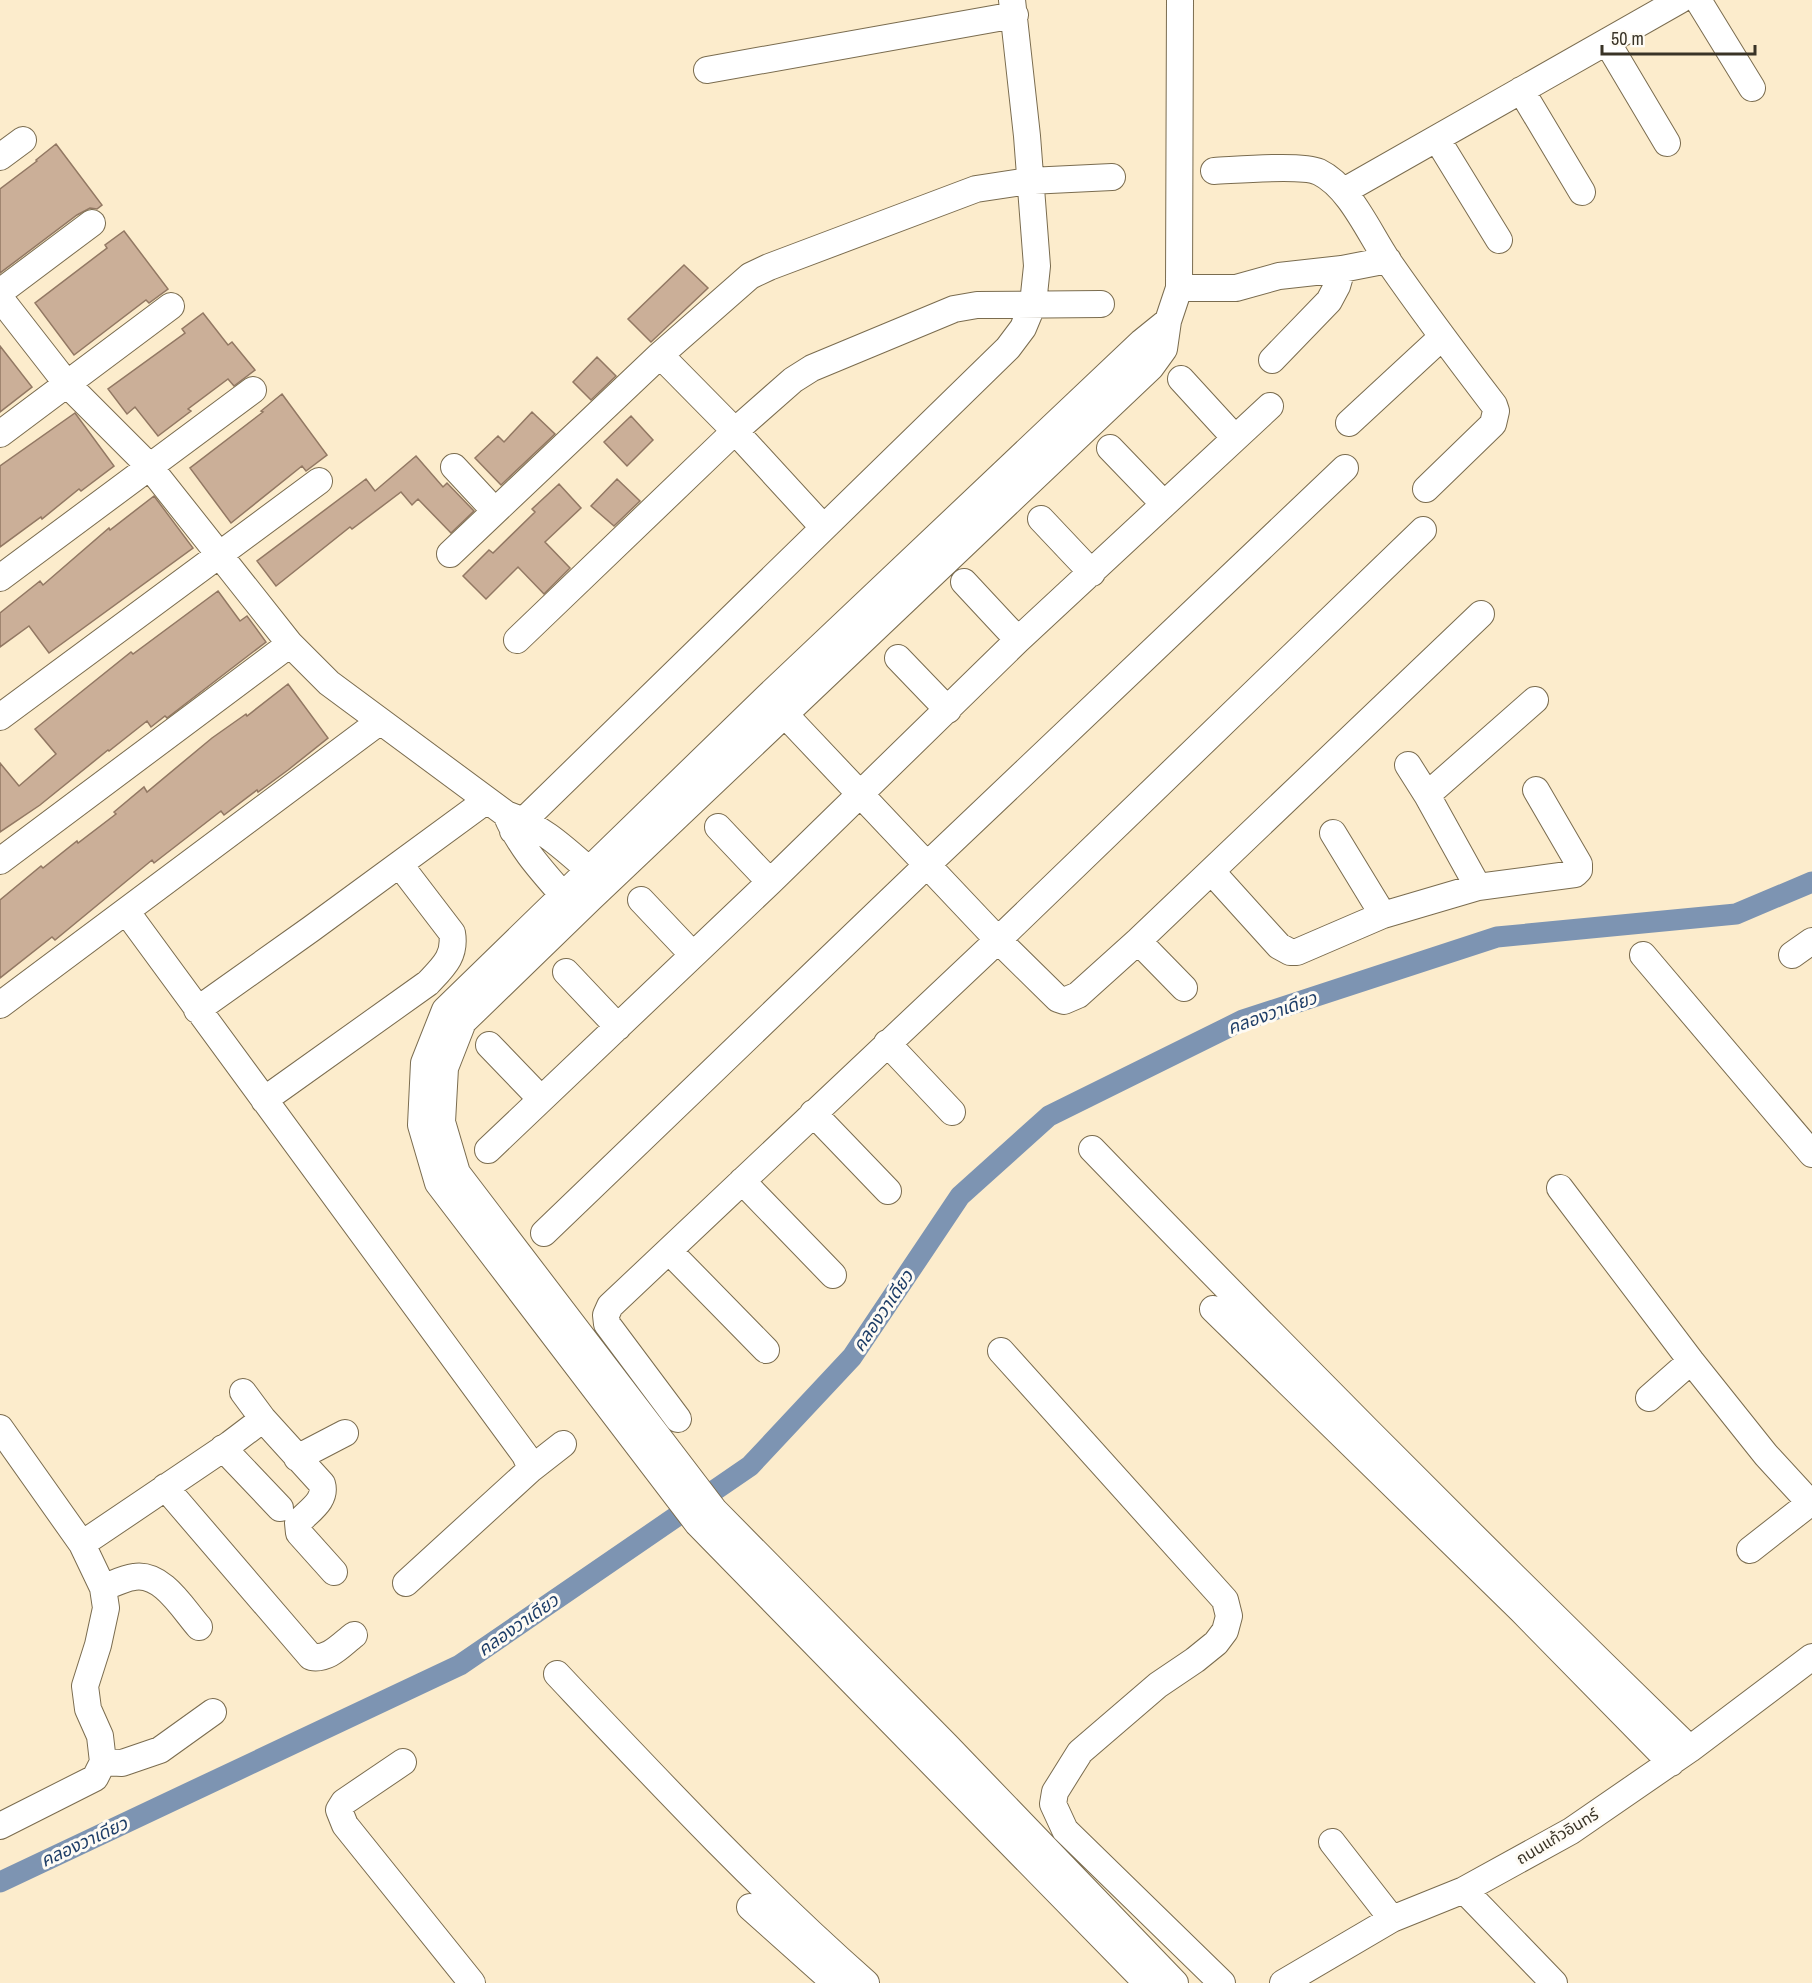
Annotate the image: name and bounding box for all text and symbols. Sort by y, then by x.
scale bar [1602,18,1755,56]
text: 50 m [1611,26,1644,51]
water label: คลองวาเดียว [1224,984,1321,1040]
water label: คลองวาเดียว [846,1264,920,1356]
water label: คลองวาเดียว [472,1587,564,1662]
street label: ถนนแก้วอินทร์ [1512,1802,1603,1869]
water label: คลองวาเดียว [36,1810,132,1873]

